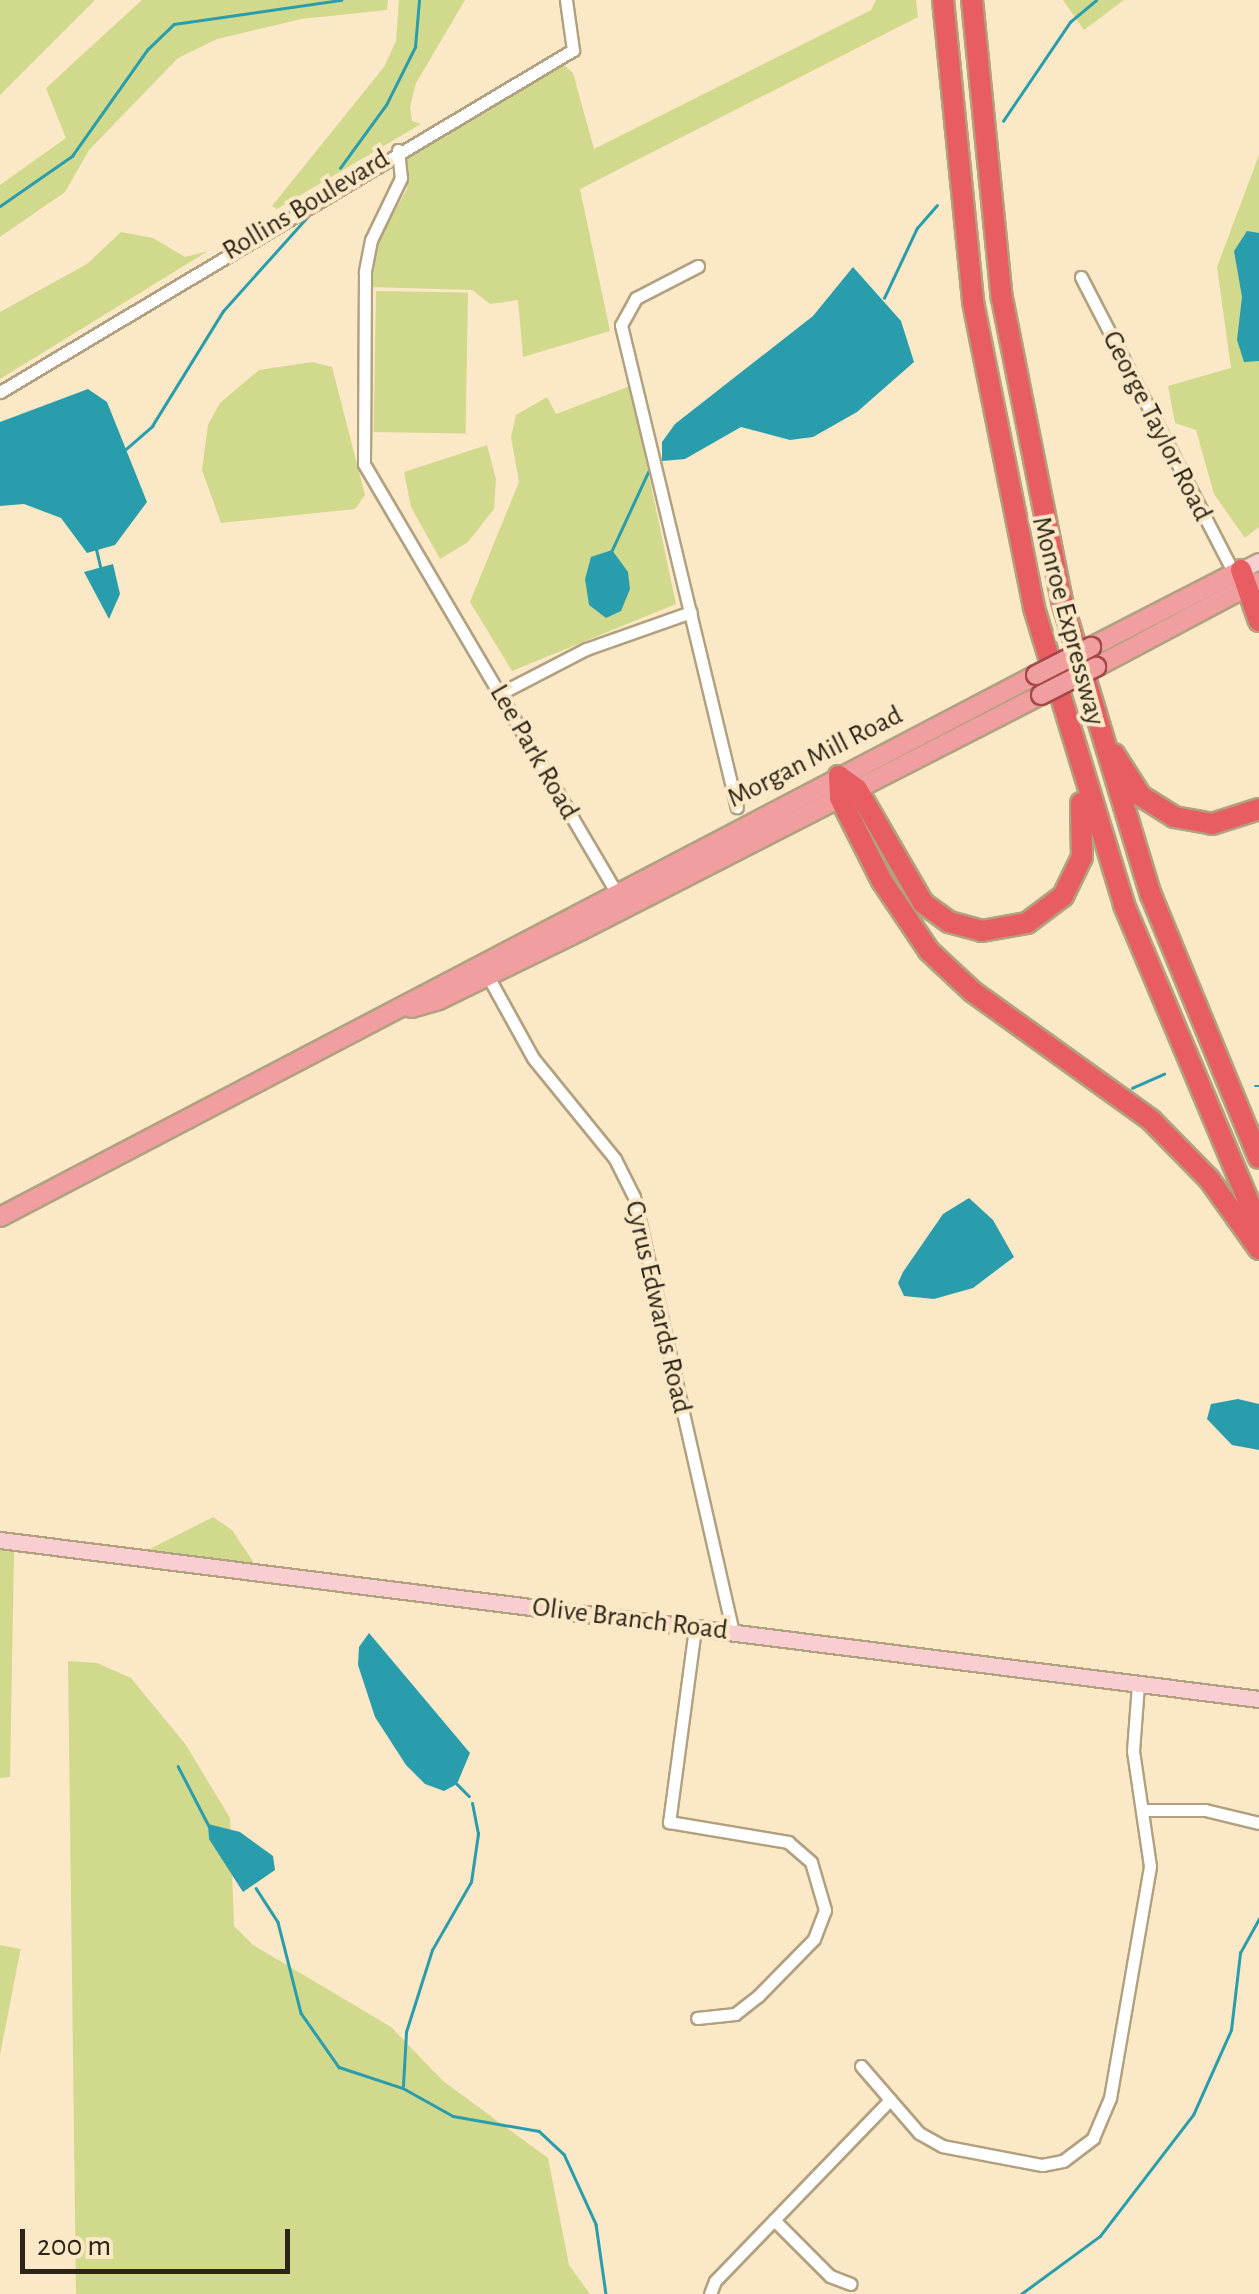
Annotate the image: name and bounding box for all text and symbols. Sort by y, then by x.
street label: Rollins Boulevard [217,142,395,268]
street label: George Taylor Road [1095,325,1219,527]
street label: Monroe Expressway [1024,513,1112,729]
street label: Lee Park Road [482,679,586,825]
street label: Morgan Mill Road [722,698,908,816]
street label: Cyrus Edwards Road [617,1197,699,1417]
street label: Olive Branch Road [530,1590,730,1648]
scale bar [25,2209,295,2271]
text: 200 m [37,2231,111,2261]

